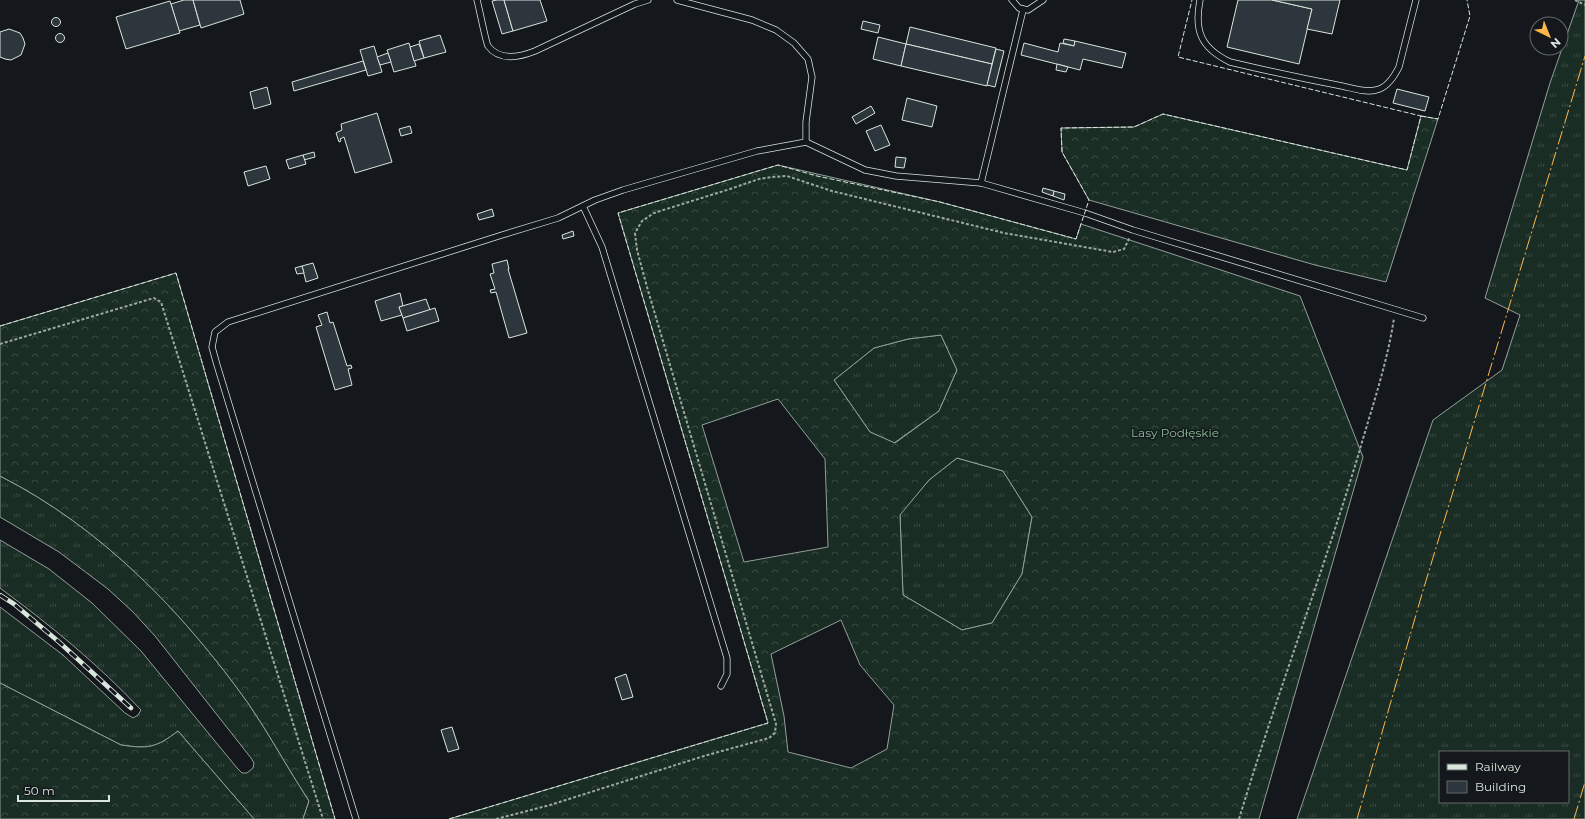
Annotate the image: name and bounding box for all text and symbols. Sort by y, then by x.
north arrow [1529,16,1569,56]
text: N [1548,35,1564,51]
park label: Lasy Podłęskie [1131,425,1219,440]
legend [1439,751,1569,803]
text: Railway [1475,759,1521,774]
scale bar [18,777,109,803]
text: Building [1475,779,1526,794]
text: 50 m [24,783,55,798]

